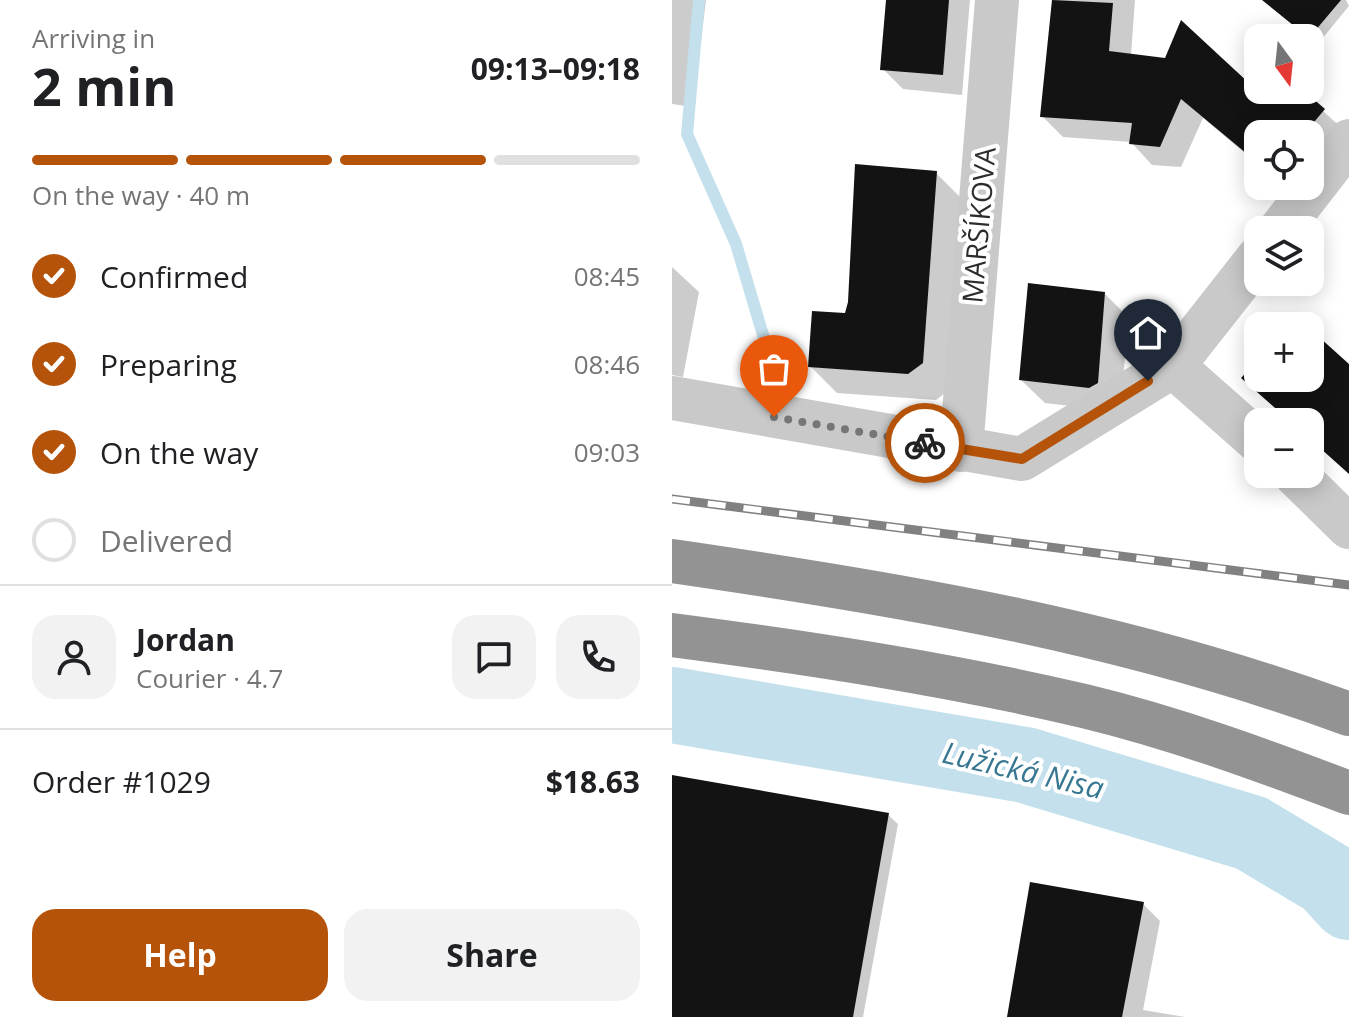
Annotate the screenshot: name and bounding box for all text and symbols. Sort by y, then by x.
text: Arriving in [32,20,155,56]
north arrow [1244,24,1324,104]
map controls [1244,24,1324,488]
text: 09:13–09:18 [471,48,640,89]
text: 2 min [32,50,176,121]
button: locate [1244,120,1324,200]
street label: MARŠÍKOVA [952,145,1004,305]
text: On the way · 40 m [32,177,250,213]
button: layers [1244,216,1324,296]
icon: check [32,254,76,298]
text: Confirmed [100,256,248,297]
text: 08:45 [574,258,640,294]
pin [1114,299,1182,381]
icon: home [1126,311,1170,355]
button: + [1244,312,1324,392]
pin [740,335,808,417]
icon: check [32,342,76,386]
text: Preparing [100,344,237,385]
text: 08:46 [574,346,640,382]
icon: bag [752,347,796,391]
courier [885,403,965,483]
button: − [1244,408,1324,488]
icon: bike [903,421,947,465]
icon: check [32,430,76,474]
text: On the way [100,432,258,473]
text: 09:03 [574,434,640,470]
text: Delivered [100,520,233,561]
button: person [32,615,116,699]
button: chat [452,615,536,699]
button: phone [556,615,640,699]
text: Jordan [136,619,235,660]
text: Courier · 4.7 [136,660,283,696]
water label: Lužická Nisa [939,731,1108,808]
text: Order #1029 [32,761,211,802]
text: $18.63 [546,761,640,802]
button: Help [32,909,328,1001]
button: Share [344,909,640,1001]

